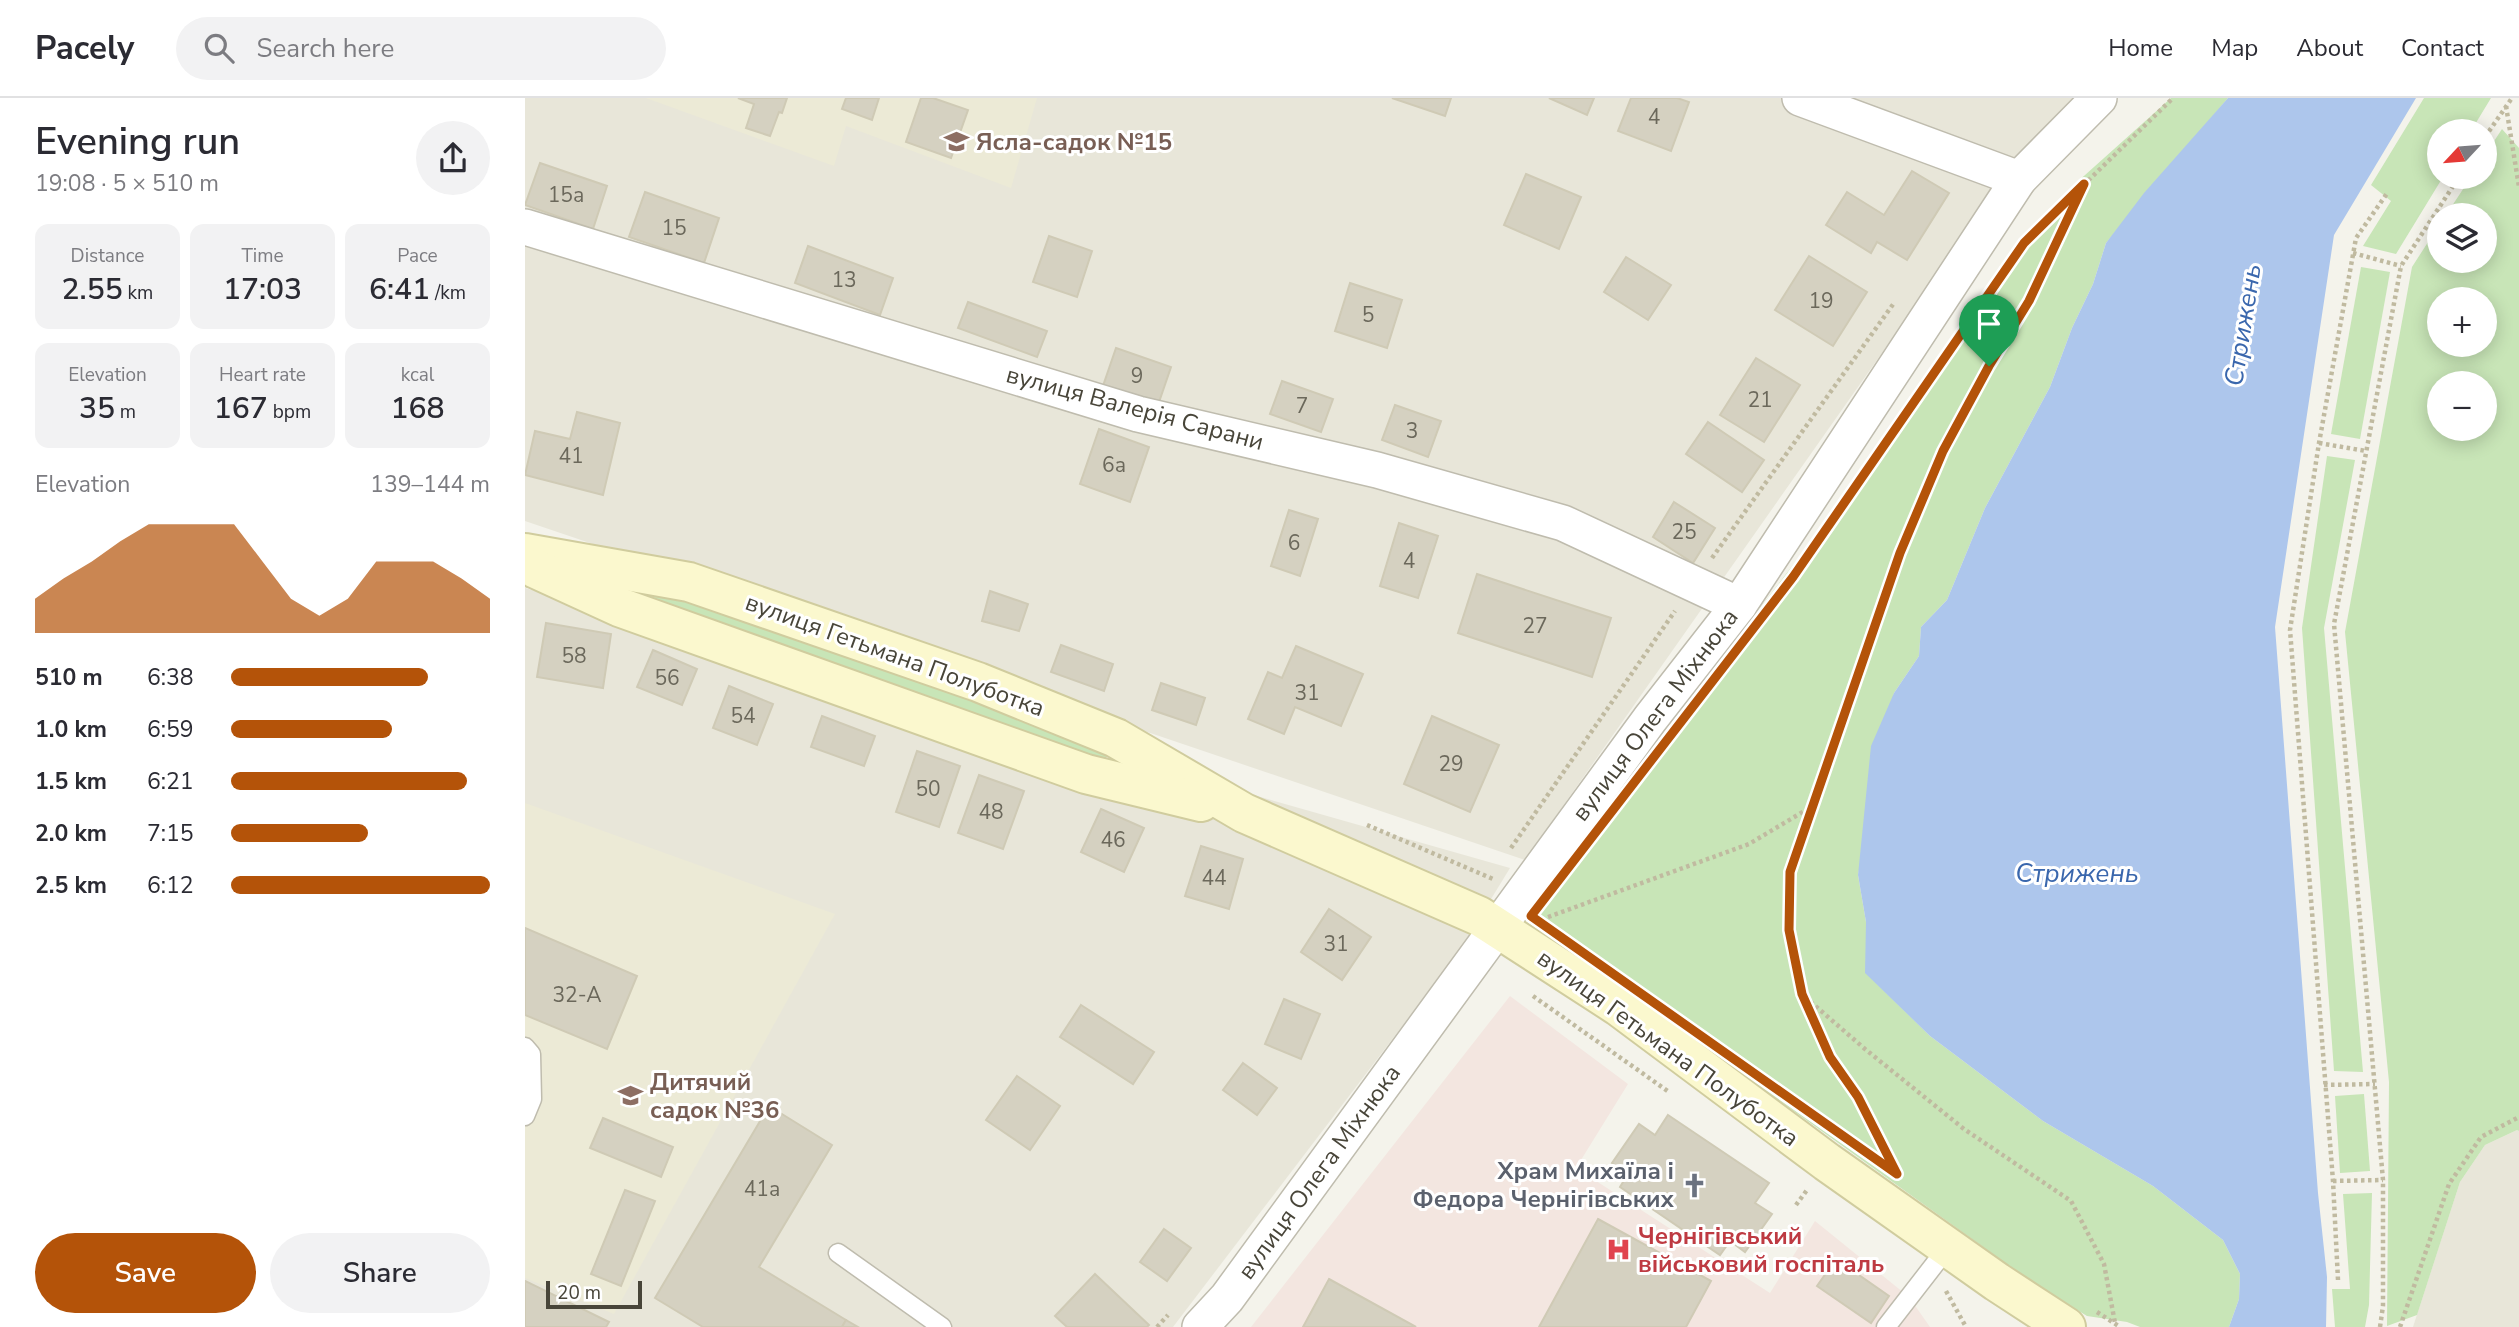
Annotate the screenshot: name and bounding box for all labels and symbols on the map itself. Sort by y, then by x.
house number: 4 [1648,103,1660,131]
north arrow [2427,119,2497,189]
place label: Ясла-садок №15 [976,126,1172,158]
school or university icon: Ясла-садок №15 [942,128,970,156]
house number: 15а [548,181,584,209]
house number: 15 [661,214,687,242]
water label: Стрижень [2216,261,2270,389]
house number: 13 [831,266,857,294]
house number: 19 [1808,287,1834,315]
pin [1959,294,2019,366]
house number: 5 [1362,301,1374,329]
street label: вулиця Валерія Сарани [1003,358,1267,458]
house number: 9 [1131,362,1143,390]
house number: 21 [1747,386,1773,414]
house number: 7 [1296,392,1308,420]
house number: 3 [1406,417,1418,445]
house number: 41 [558,442,584,470]
house number: 6а [1102,451,1126,479]
house number: 25 [1671,518,1697,546]
house number: 6 [1288,529,1300,557]
house number: 4 [1403,547,1415,575]
street label: вулиця Гетьмана Полуботка [741,586,1049,724]
street label: вулиця Олега Міхнюка [1565,602,1745,828]
house number: 27 [1522,612,1548,640]
house number: 58 [561,642,587,670]
house number: 56 [654,664,680,692]
house number: 31 [1294,679,1320,707]
house number: 54 [730,702,756,730]
house number: 29 [1438,750,1464,778]
house number: 50 [915,775,941,803]
house number: 48 [978,798,1004,826]
house number: 46 [1100,826,1126,854]
water label: Стрижень [2015,856,2139,891]
house number: 44 [1201,864,1227,892]
house number: 31 [1323,930,1349,958]
street label: вулиця Гетьмана Полуботка [1531,942,1805,1154]
house number: 32-А [552,981,602,1009]
street label: вулиця Олега Міхнюка [1230,1058,1408,1286]
place label: Дитячий садок №36 [650,1066,779,1126]
school or university icon: Дитячий садок №36 [616,1082,644,1110]
place label: Храм Михаїла і Федора Чернігівських [1413,1155,1675,1215]
church icon: Храм Михаїла і Федора Чернігівських [1680,1171,1708,1199]
house number: 41а [744,1175,780,1203]
place label: Чернігівський військовий госпіталь [1638,1220,1884,1280]
hospital icon: Чернігівський військовий госпіталь [1604,1236,1632,1264]
scale bar [546,1278,642,1310]

